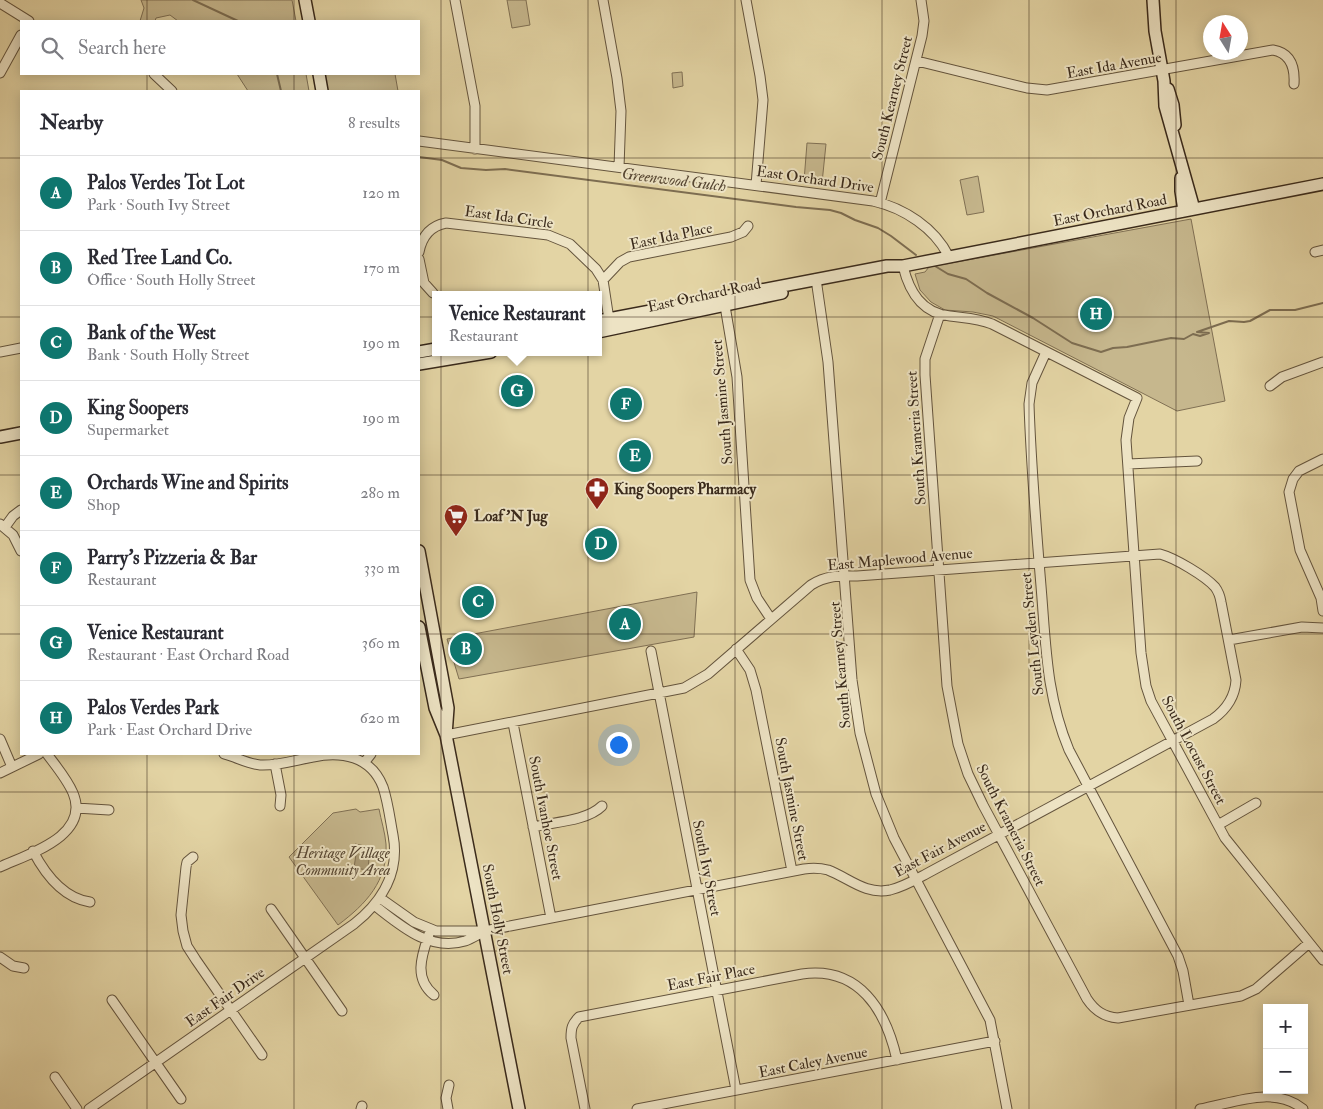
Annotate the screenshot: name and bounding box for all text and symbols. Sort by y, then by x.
north arrow [1203,15,1248,60]
search box [20,20,420,75]
icon: search [38,34,66,62]
street label: South Kearney Street [868,34,917,162]
text: Search here [78,36,166,60]
street label: East Ida Avenue [1065,48,1163,83]
text: Nearby [40,109,103,136]
text: 8 results [348,113,400,133]
street label: East Orchard Drive [755,162,875,197]
water label: Greenwood Gulch [621,164,727,196]
text: Palos Verdes Tot Lot [87,171,245,195]
text: A [51,183,61,203]
text: 120 m [362,183,400,203]
street label: East Orchard Road [1052,190,1169,231]
text: Park · South Ivy Street [87,195,230,215]
street label: East Ida Circle [463,202,554,233]
street label: East Ida Place [628,218,714,254]
text: Red Tree Land Co. [87,246,232,270]
text: B [51,258,61,278]
text: 170 m [363,258,400,278]
text: Office · South Holly Street [87,270,255,290]
street label: East Orchard Road [646,274,763,317]
popup [432,291,602,356]
pin: H [1080,295,1112,333]
text: Venice Restaurant [449,302,585,326]
text: Bank of the West [87,321,216,345]
text: Restaurant [449,326,518,346]
text: C [50,333,62,353]
text: 190 m [362,333,400,353]
street label: South Jasmine Street [708,339,738,465]
text: Bank · South Holly Street [87,345,249,365]
street label: South Krameria Street [902,370,931,506]
pin: G [501,372,533,410]
pin: F [610,385,642,423]
text: King Soopers [87,396,188,420]
text: D [49,408,63,428]
text: 190 m [362,408,400,428]
text: Supermarket [87,420,169,440]
pin: E [619,437,651,475]
text: Orchards Wine and Spirits [87,471,289,495]
pharmacy icon: King Soopers Pharmacy [584,476,610,510]
place label: King Soopers Pharmacy [614,480,758,500]
text: E [50,483,62,503]
text: 280 m [360,483,400,503]
text: Shop [87,495,120,515]
supermarket icon: Loaf 'N Jug [443,503,469,537]
place label: Loaf 'N Jug [474,507,548,527]
pin: D [585,525,617,563]
street label: East Maplewood Avenue [827,544,974,576]
text: Parry's Pizzeria & Bar [87,546,257,570]
text: F [51,558,61,578]
text: 330 m [364,558,400,578]
text: Restaurant [87,570,156,590]
street label: South Leyden Street [1017,571,1048,696]
pin: C [462,583,494,621]
street label: South Kearney Street [825,601,856,729]
pin: A [609,605,641,643]
text: Venice Restaurant [87,621,224,645]
pin: B [450,630,482,668]
text: G [49,633,63,653]
text: 360 m [362,633,400,653]
text: Restaurant · East Orchard Road [87,645,289,665]
street label: South Locust Street [1157,693,1230,808]
text: Palos Verdes Park [87,696,219,720]
text: H [49,708,63,728]
text: 620 m [360,708,400,728]
text: Park · East Orchard Drive [87,720,252,740]
your location [606,732,632,758]
street label: South Jasmine Street [769,736,813,863]
street label: South Ivanhoe Street [524,754,567,882]
street label: South Krameria Street [972,761,1050,889]
street label: East Fair Avenue [891,817,989,882]
street label: South Ivy Street [688,818,725,918]
park label: Heritage Village Community Area [295,844,391,880]
street label: South Holly Street [478,862,518,976]
street label: East Fair Place [666,960,757,995]
street label: East Fair Drive [182,963,269,1032]
map controls [1263,1004,1308,1094]
button: + [1263,1004,1308,1049]
street label: East Caley Avenue [757,1043,869,1082]
button: − [1263,1049,1308,1094]

